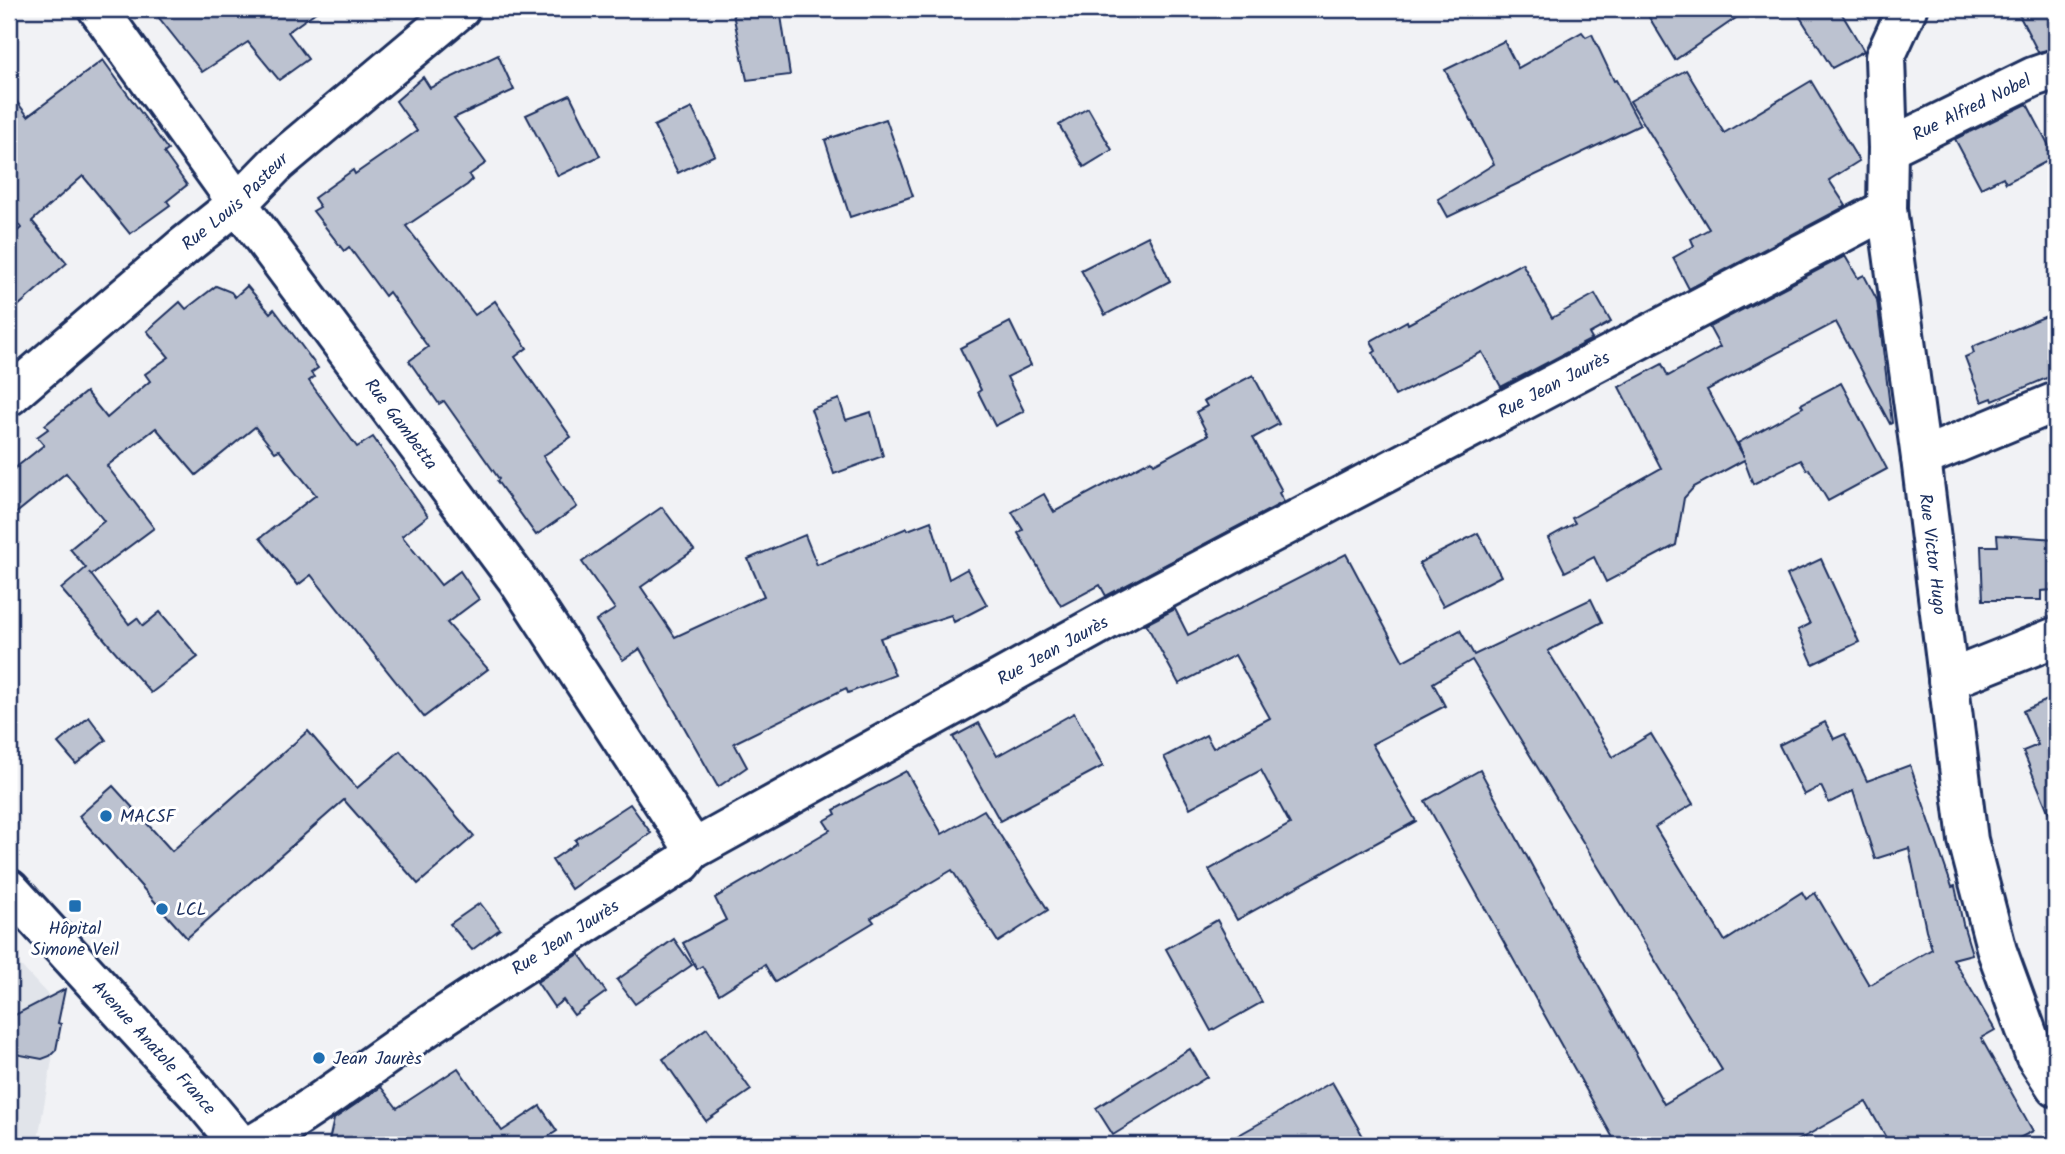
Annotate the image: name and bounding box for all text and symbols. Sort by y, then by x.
street label: Rue Alfred Nobel [1908,67,2037,150]
street label: Rue Louis Pasteur [176,146,296,259]
street label: Rue Jean Jaurès [1493,344,1616,427]
street label: Rue Gambetta [356,373,444,477]
street label: Rue Victor Hugo [1909,492,1953,617]
street label: Rue Jean Jaurès [992,609,1115,694]
place label: MACSF [120,803,176,832]
marker: MACSF [98,808,114,824]
street label: Rue Jean Jaurès [506,893,626,984]
place label: LCL [176,896,206,925]
marker: Hôpital Simone Veil [67,898,83,914]
marker: LCL [154,901,170,917]
place label: Hôpital Simone Veil [31,915,119,965]
street label: Avenue Anatole France [84,975,222,1122]
place label: Jean Jaurès [333,1045,422,1074]
marker: Jean Jaurès [311,1050,327,1066]

